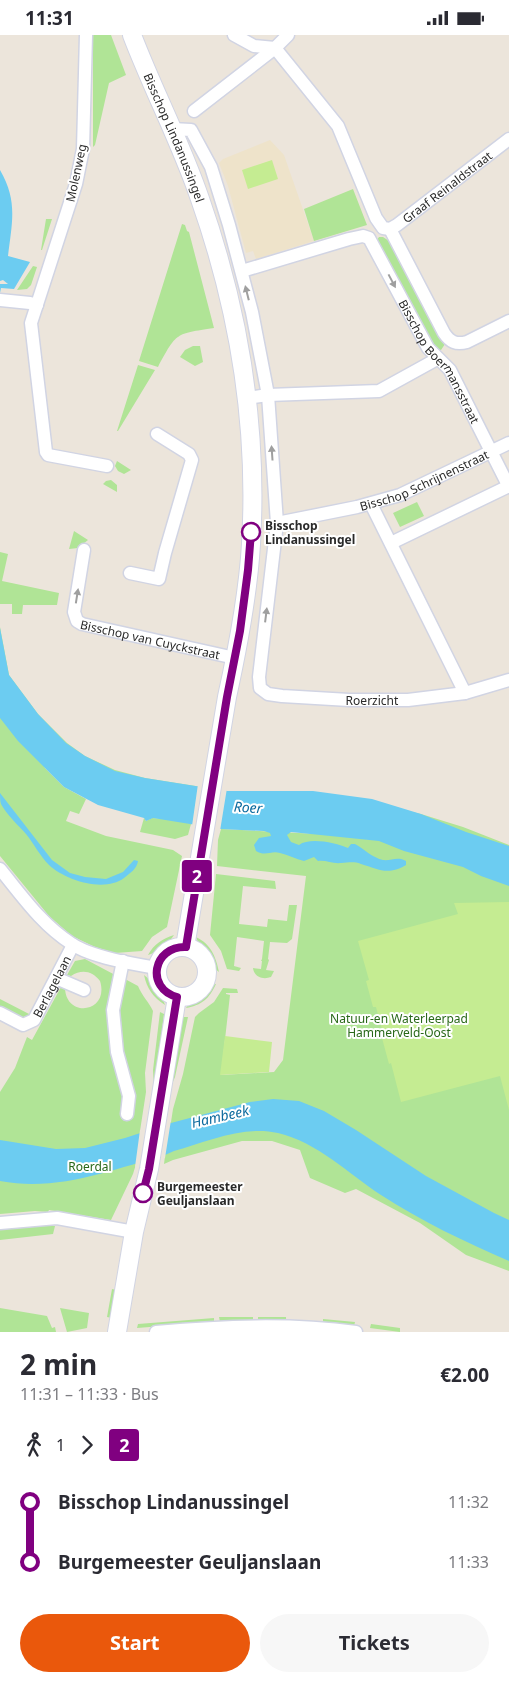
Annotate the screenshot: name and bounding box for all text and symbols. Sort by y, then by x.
text: 11:31 [25,5,74,31]
street label: Bisschop Lindanussingel [140,70,209,204]
street label: Molenweg [62,142,90,204]
street label: Graaf Reinaldstraat [399,146,496,227]
one-way arrow [388,274,396,288]
one-way arrow [243,285,251,300]
street label: Bisschop Boermansstraat [395,296,484,427]
one-way arrow [268,445,276,461]
street label: Bisschop Schrijnenstraat [358,445,492,514]
place label: Bisschop Lindanussingel [265,517,355,548]
marker: Bisschop Lindanussingel [241,522,261,542]
one-way arrow [73,587,81,603]
one-way arrow [262,607,270,623]
street label: Bisschop van Cuyckstraat [79,615,222,663]
street label: Roerzicht [346,692,399,709]
water label: Roer [233,797,263,817]
line badge: 2 [181,860,213,892]
text: 2 [192,864,202,888]
street label: Berlagelaan [28,952,75,1020]
park label: Natuur-en Waterleerpad Hammerveld-Oost [330,1010,468,1041]
water label: Hambeek [189,1100,252,1132]
park label: Roerdal [68,1158,112,1175]
place label: Burgemeester Geuljanslaan [157,1178,243,1209]
marker: Burgemeester Geuljanslaan [133,1183,153,1203]
text: 2 min [20,1345,97,1383]
text: €2.00 [440,1362,489,1388]
text: 11:31 – 11:33 · Bus [20,1383,159,1405]
icon: walk [20,1431,48,1459]
icon: forward [73,1431,101,1459]
text: 2 [119,1433,129,1457]
text: 1 [56,1434,65,1456]
text: Bisschop Lindanussingel [58,1489,289,1515]
text: 11:32 [448,1491,489,1513]
text: Burgemeester Geuljanslaan [58,1549,321,1575]
text: 11:33 [448,1551,489,1573]
button: Start [20,1614,250,1672]
button: Tickets [260,1614,489,1672]

